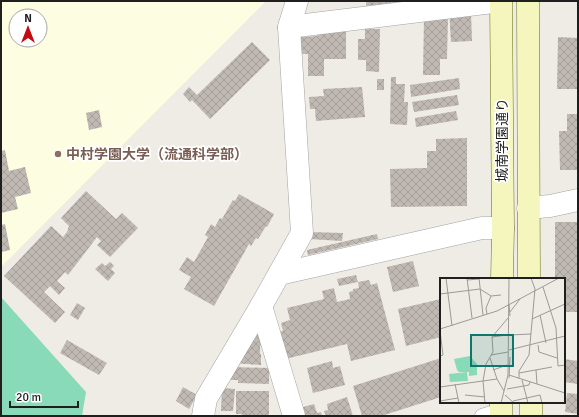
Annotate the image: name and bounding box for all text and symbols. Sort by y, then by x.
north arrow [8,8,48,48]
text: N [24,12,32,25]
street label: 城南学園通り [494,98,511,182]
place label: 中村学園大学（流通科学部） [66,146,248,163]
marker: 中村学園大学（流通科学部） [53,149,63,159]
inset map [440,278,565,403]
scale bar [10,383,78,409]
text: 20 m [16,390,41,405]

